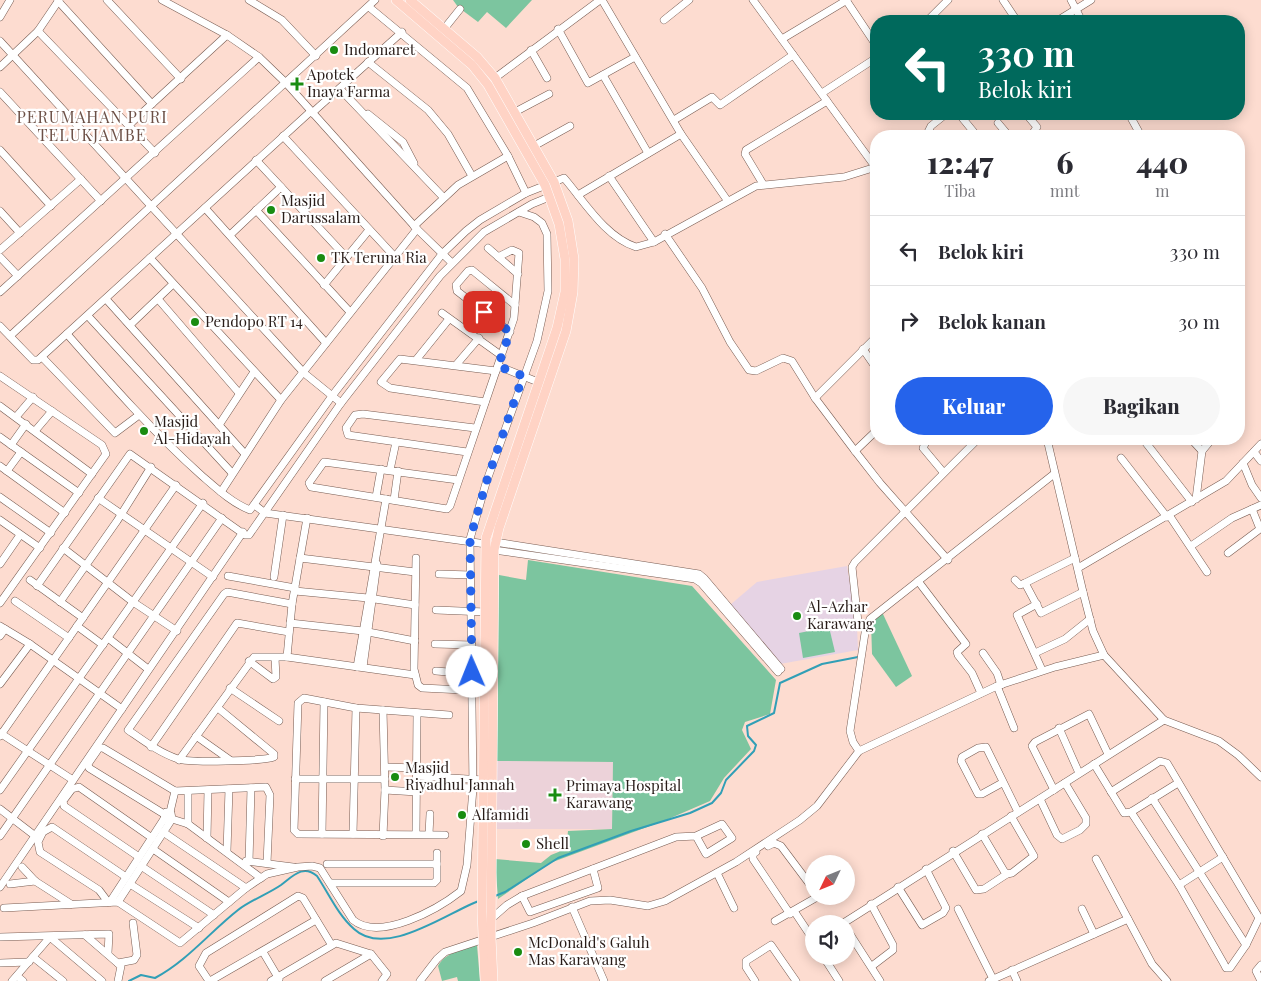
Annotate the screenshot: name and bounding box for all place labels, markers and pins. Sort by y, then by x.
place label: Indomaret [344,39,416,59]
marker: Indomaret [328,44,340,56]
place label: Apotek Inaya Farma [306,64,391,101]
marker: Apotek Inaya Farma [291,78,303,90]
place label: Masjid Darussalam [281,190,361,227]
marker: Masjid Darussalam [265,204,277,216]
place label: TK Teruna Ria [331,247,427,267]
marker: TK Teruna Ria [315,252,327,264]
pin [463,291,505,333]
place label: Pendopo RT 14 [205,311,303,331]
marker: Pendopo RT 14 [189,316,201,328]
place label: Masjid Al-Hidayah [153,411,231,448]
marker: Masjid Al-Hidayah [138,425,150,437]
place label: Al-Azhar Karawang [806,596,874,633]
marker: Al-Azhar Karawang [791,610,803,622]
place label: Masjid Riyadhul Jannah [405,757,515,794]
marker: Masjid Riyadhul Jannah [389,771,401,783]
place label: Primaya Hospital Karawang [566,775,681,812]
marker: Primaya Hospital Karawang [548,788,562,802]
place label: Alfamidi [471,804,530,824]
marker: Alfamidi [456,809,468,821]
place label: Shell [536,833,569,853]
marker: Shell [520,838,532,850]
place label: McDonald's Galuh Mas Karawang [528,932,650,969]
marker: McDonald's Galuh Mas Karawang [512,946,524,958]

